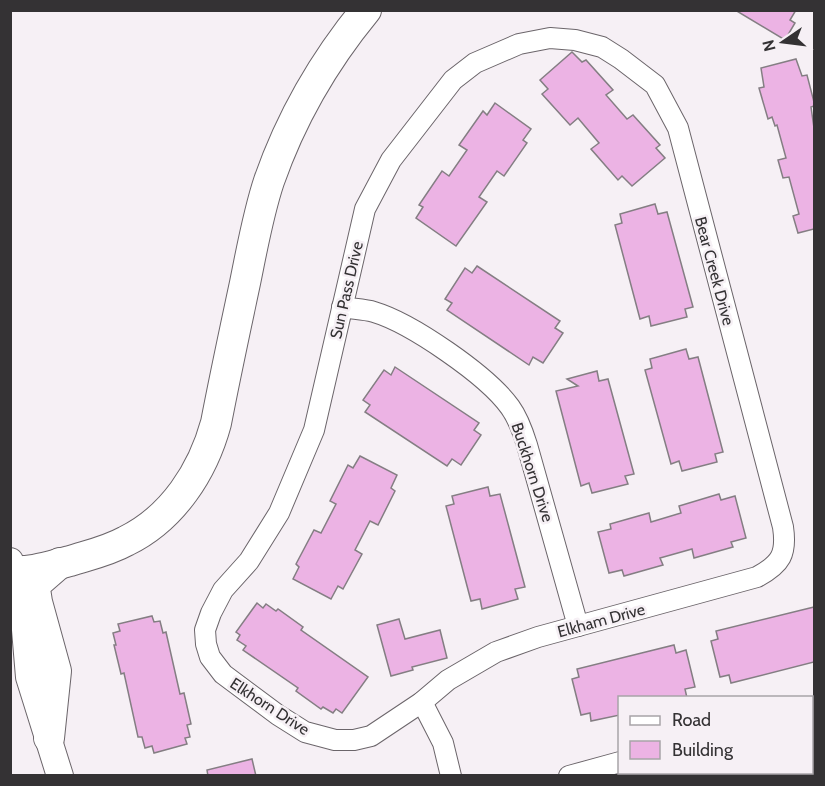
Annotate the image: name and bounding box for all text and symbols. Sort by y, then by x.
north arrow [753,12,813,72]
text: N [758,38,780,53]
street label: Bear Creek Drive [691,215,738,328]
street label: Sun Pass Drive [326,239,367,341]
street label: Buckhorn Drive [508,420,558,524]
street label: Elkham Drive [555,600,647,641]
street label: Elkhorn Drive [226,674,313,739]
legend [618,696,813,774]
text: Road [672,709,711,731]
text: Building [672,739,734,761]

